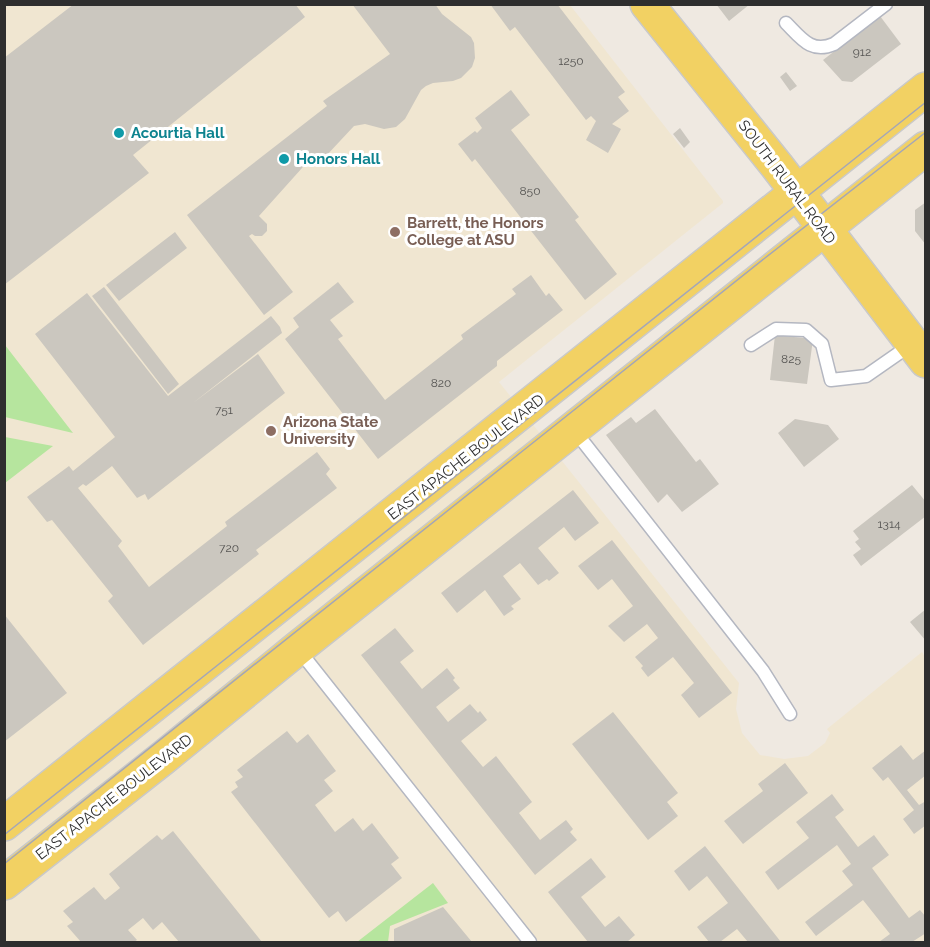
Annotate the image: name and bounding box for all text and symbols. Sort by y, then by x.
house number: 912 [853,45,871,59]
house number: 1250 [558,54,584,68]
street label: SOUTH RURAL ROAD [735,117,840,248]
place label: Acourtia Hall [131,124,225,142]
marker: Acourtia Hall [112,126,126,140]
place label: Honors Hall [296,150,381,168]
marker: Honors Hall [277,152,291,166]
house number: 850 [519,184,541,198]
place label: Barrett, the Honors College at ASU [407,214,544,249]
marker: Barrett, the Honors College at ASU [388,225,402,239]
house number: 825 [781,352,801,366]
house number: 820 [431,376,451,390]
street label: EAST APACHE BOULEVARD [384,390,548,524]
house number: 751 [215,403,233,417]
place label: Arizona State University [283,413,378,448]
marker: Arizona State University [264,424,278,438]
house number: 1314 [877,517,901,531]
house number: 720 [219,541,239,555]
street label: EAST APACHE BOULEVARD [32,730,196,864]

